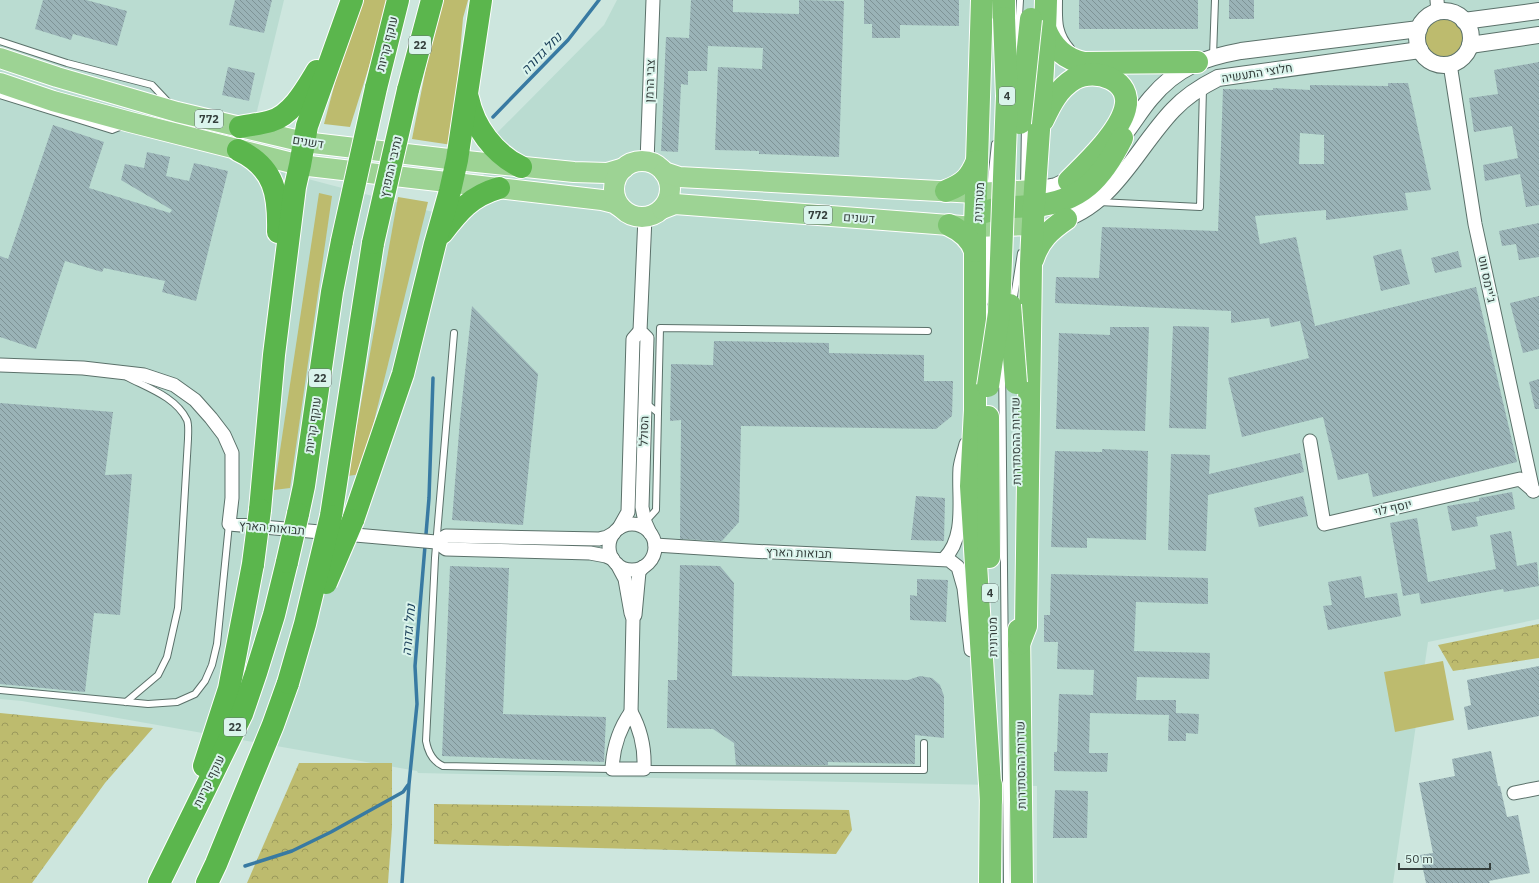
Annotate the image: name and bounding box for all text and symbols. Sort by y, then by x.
street label: עוקף קריות [372,15,401,73]
water label: נחל גדורה [517,28,566,78]
road number: 22 [409,36,431,54]
street label: צבי הרמן [641,59,658,103]
street label: חלוצי התעשיה [1220,59,1294,86]
road number: 4 [999,87,1015,105]
road number: 772 [195,110,223,128]
street label: דשנים [291,132,325,151]
street label: נתיבי המפרץ [376,135,405,199]
street label: מטרונית [970,182,987,222]
road number: 772 [804,206,832,224]
street label: דשנים [843,209,875,226]
street label: ג'יימס ווט [1475,254,1500,304]
road number: 22 [309,369,331,387]
street label: עוקף קריות [301,396,324,454]
street label: שדרות ההסתדרות [1007,397,1024,485]
street label: הסולל [635,415,652,447]
street label: יוסף לוי [1373,496,1413,519]
street label: תבואות הארץ [239,517,306,538]
street label: תבואות הארץ [766,544,832,561]
road number: 4 [982,584,998,602]
water label: נחל גדורה [398,602,419,657]
street label: מטרונית [985,617,1000,657]
road number: 22 [224,718,246,736]
street label: שדרות ההסתדרות [1012,721,1029,809]
street label: עוקף קריות [190,752,228,809]
scale bar [1399,845,1490,871]
text: 50 m [1405,851,1433,866]

